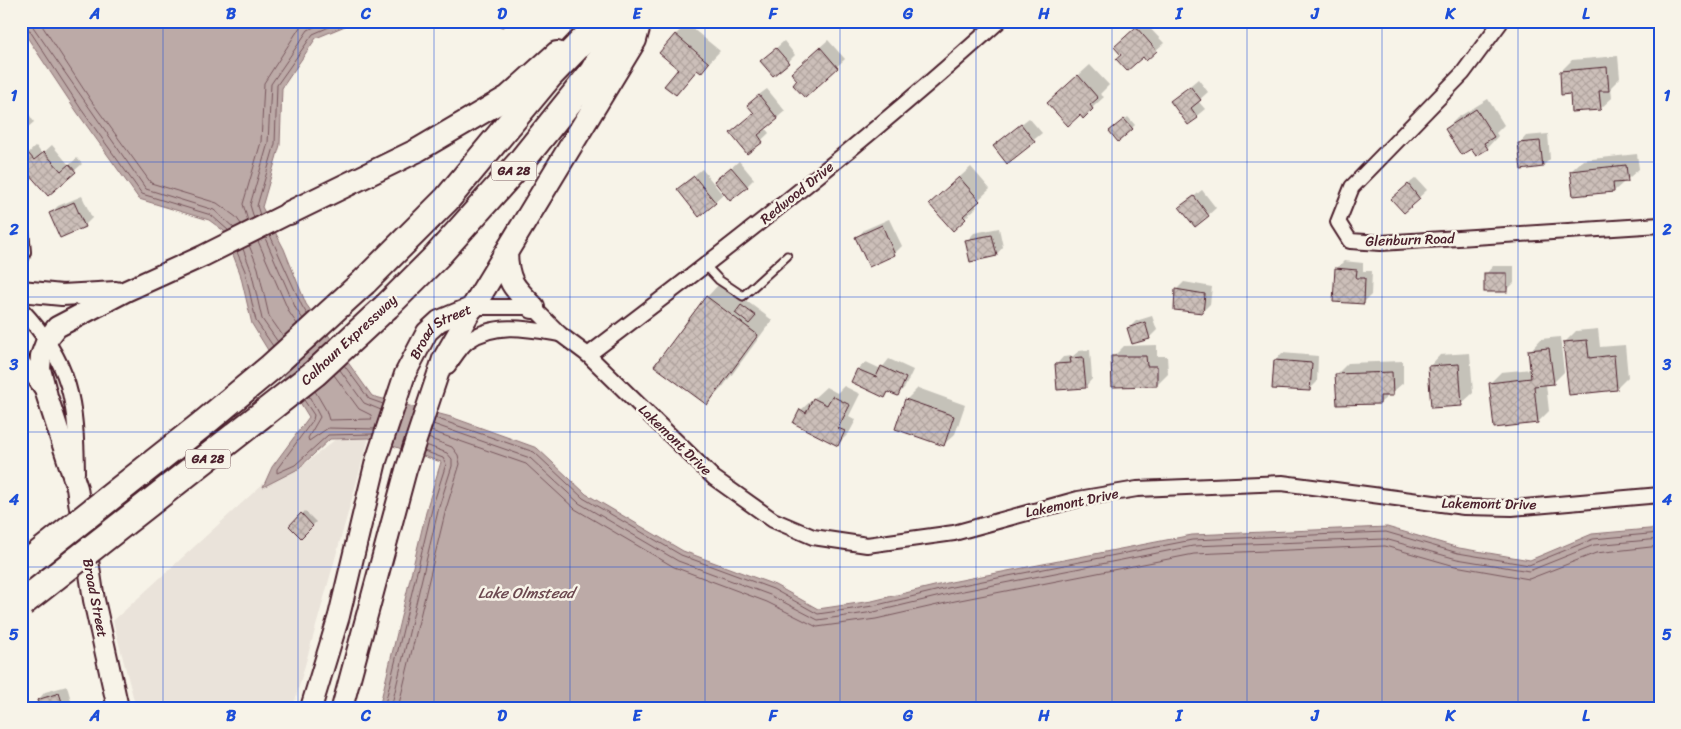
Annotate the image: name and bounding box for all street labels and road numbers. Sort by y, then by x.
street label: Redwood Drive [754,155,840,231]
road number: GA 28 [492,162,536,180]
street label: Glenburn Road [1365,226,1457,254]
street label: Calhoun Expressway [295,288,404,392]
street label: Broad Street [402,296,475,364]
street label: Lakemont Drive [632,398,718,482]
road number: GA 28 [186,449,230,468]
street label: Lakemont Drive [1023,481,1121,525]
street label: Lakemont Drive [1441,491,1537,517]
street label: Broad Street [75,556,115,640]

